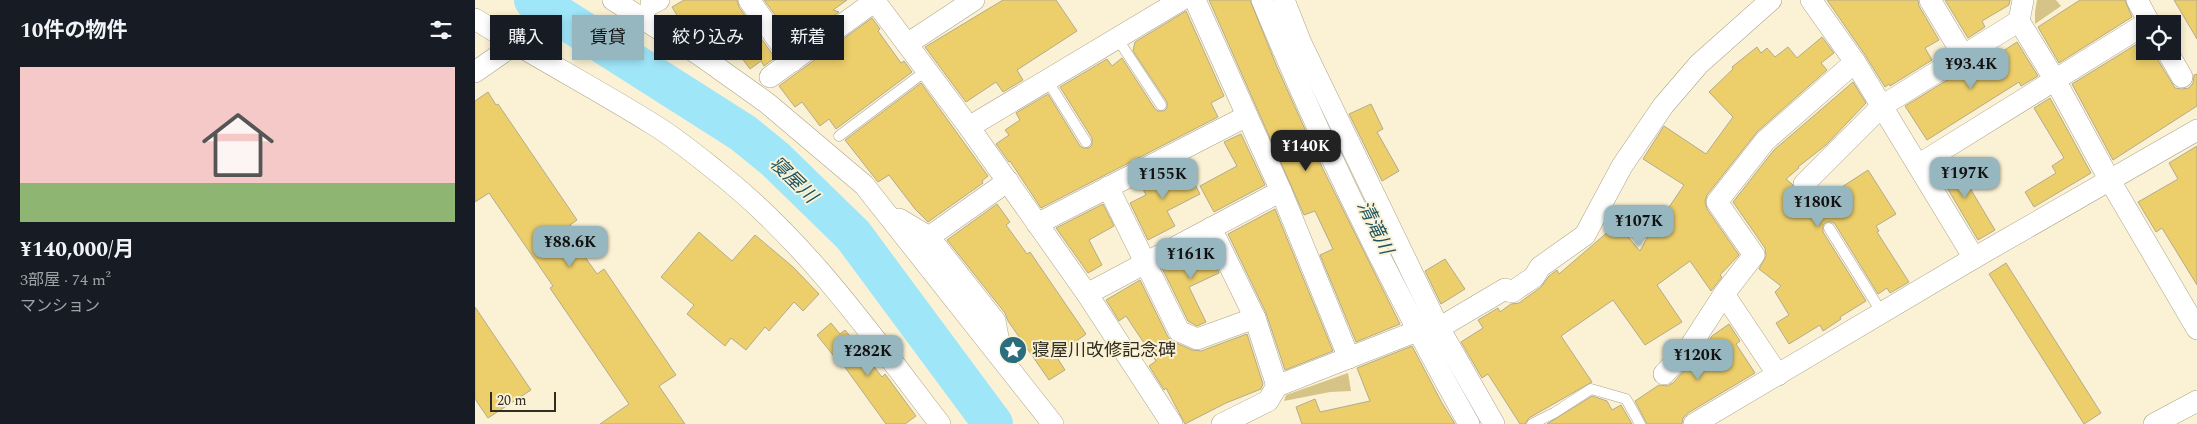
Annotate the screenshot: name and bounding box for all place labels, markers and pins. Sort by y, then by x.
pin: ¥93.4K [1930,48,2012,90]
pin: ¥140K [1271,130,1341,172]
pin: ¥197K [1930,156,2000,199]
pin: ¥155K [1128,158,1198,200]
pin: ¥180K [1783,186,1853,228]
pin: ¥107K [1604,204,1674,247]
pin: ¥88.6K [529,226,611,268]
pin: ¥161K [1156,238,1226,280]
pin: ¥282K [833,334,903,377]
place icon: 寝屋川改修記念碑 [998,335,1028,365]
place label: 寝屋川改修記念碑 [1032,337,1176,364]
pin: ¥120K [1663,338,1733,381]

